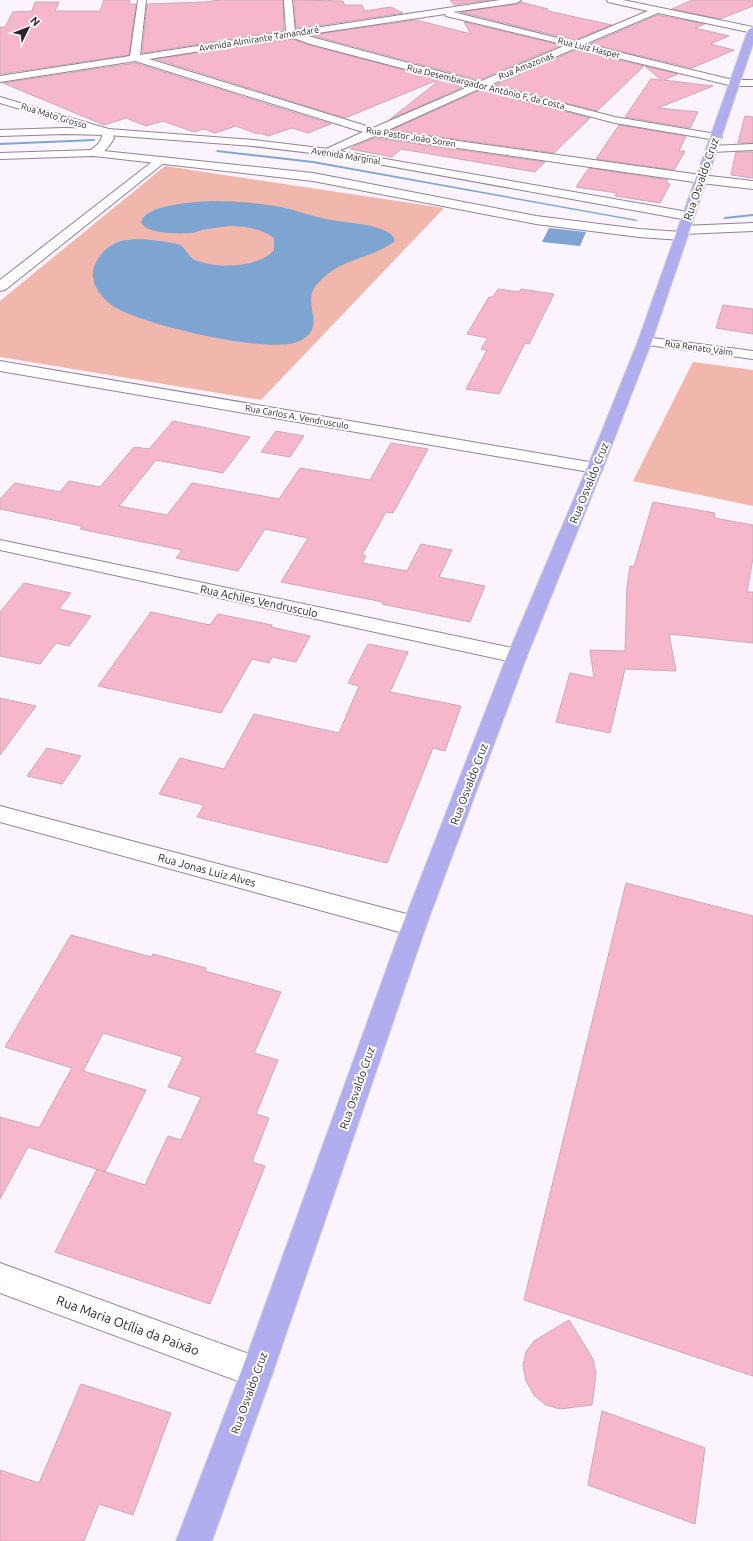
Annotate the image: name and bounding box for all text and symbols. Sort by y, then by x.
north arrow [8,8,48,48]
text: N [28,14,43,28]
street label: Avenida Almirante Tamandaré [198,25,320,53]
street label: Rua Luiz Hasper [557,35,622,61]
street label: Rua Amazonas [497,50,555,82]
street label: Rua Desembargador Antônio F. da Costa [406,63,566,111]
street label: Rua Mato Grosso [20,101,88,131]
street label: Rua Pastor João Soren [365,125,457,149]
street label: Rua Osvaldo Cruz [681,136,721,222]
street label: Avenida Marginal [311,146,382,166]
street label: Rua Renato Vaim [664,338,734,358]
street label: Rua Carlos A. Vendrusculo [244,403,350,431]
street label: Rua Osvaldo Cruz [567,441,611,525]
street label: Rua Achiles Vendrusculo [199,583,319,619]
street label: Rua Osvaldo Cruz [448,742,490,826]
street label: Rua Jonas Luiz Alves [157,851,257,889]
street label: Rua Osvaldo Cruz [337,1045,377,1131]
street label: Rua Maria Otília da Paixão [55,1293,201,1357]
street label: Rua Osvaldo Cruz [229,1350,269,1436]

